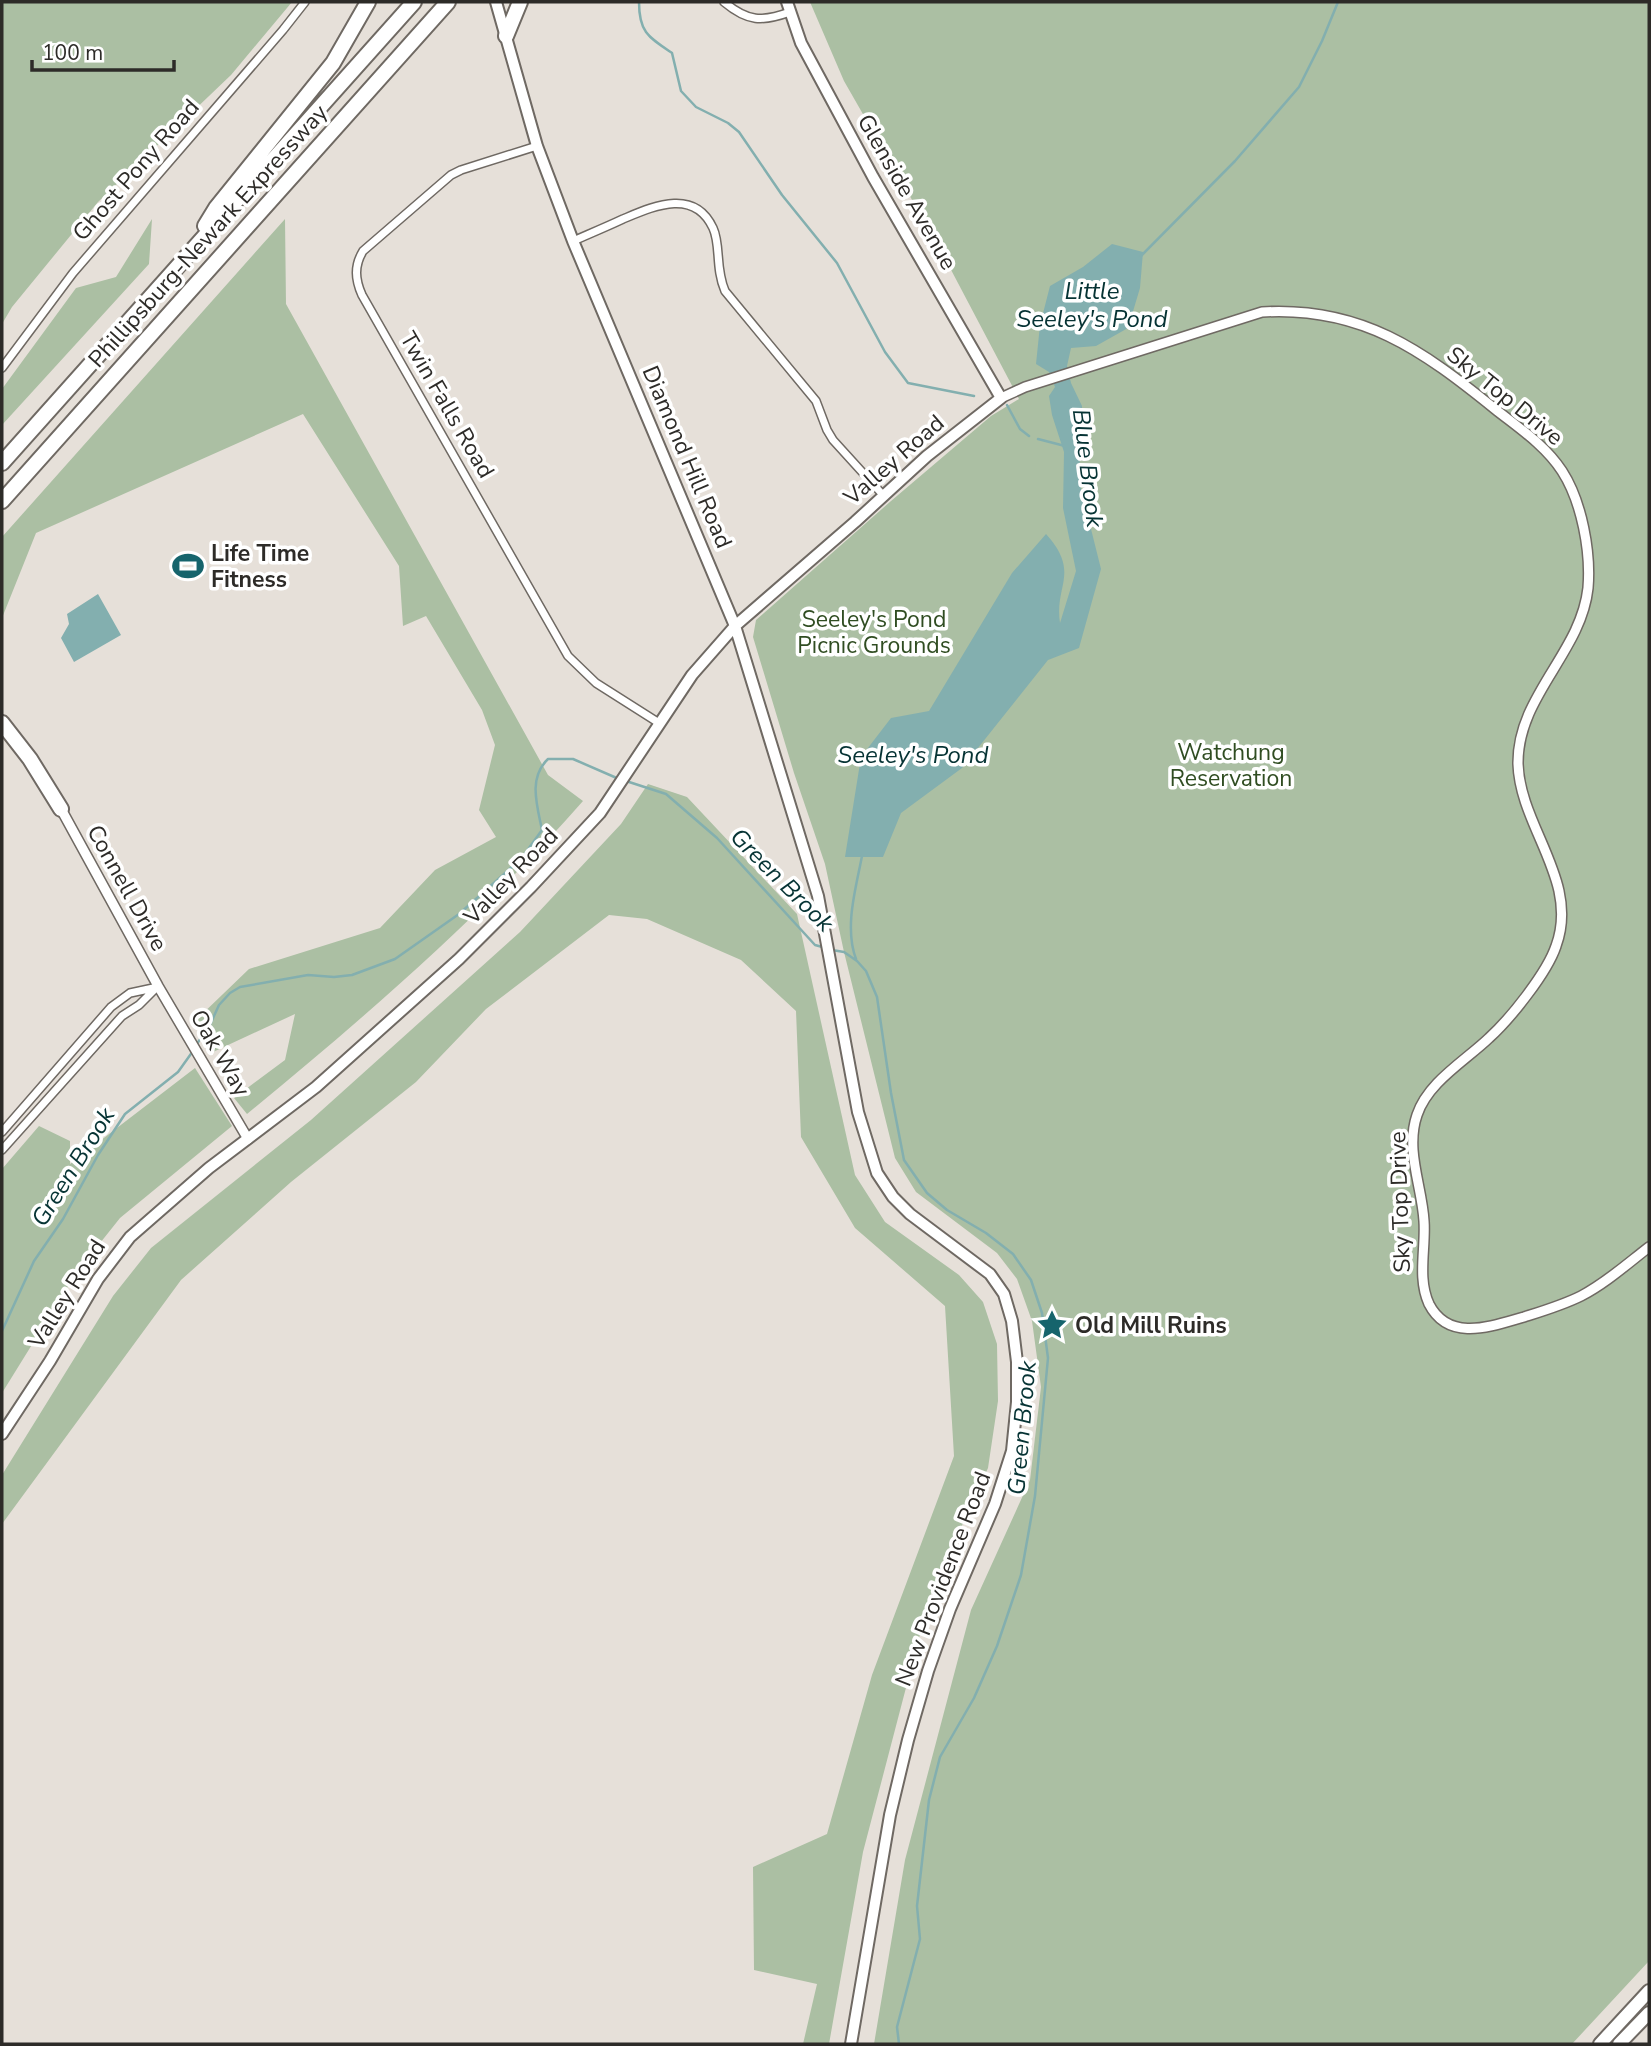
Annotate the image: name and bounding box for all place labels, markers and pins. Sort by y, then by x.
place label: Life Time Fitness [211,538,309,595]
sports icon: Life Time Fitness [171,549,205,583]
place icon: Old Mill Ruins [1035,1308,1069,1342]
place label: Old Mill Ruins [1075,1310,1227,1341]

